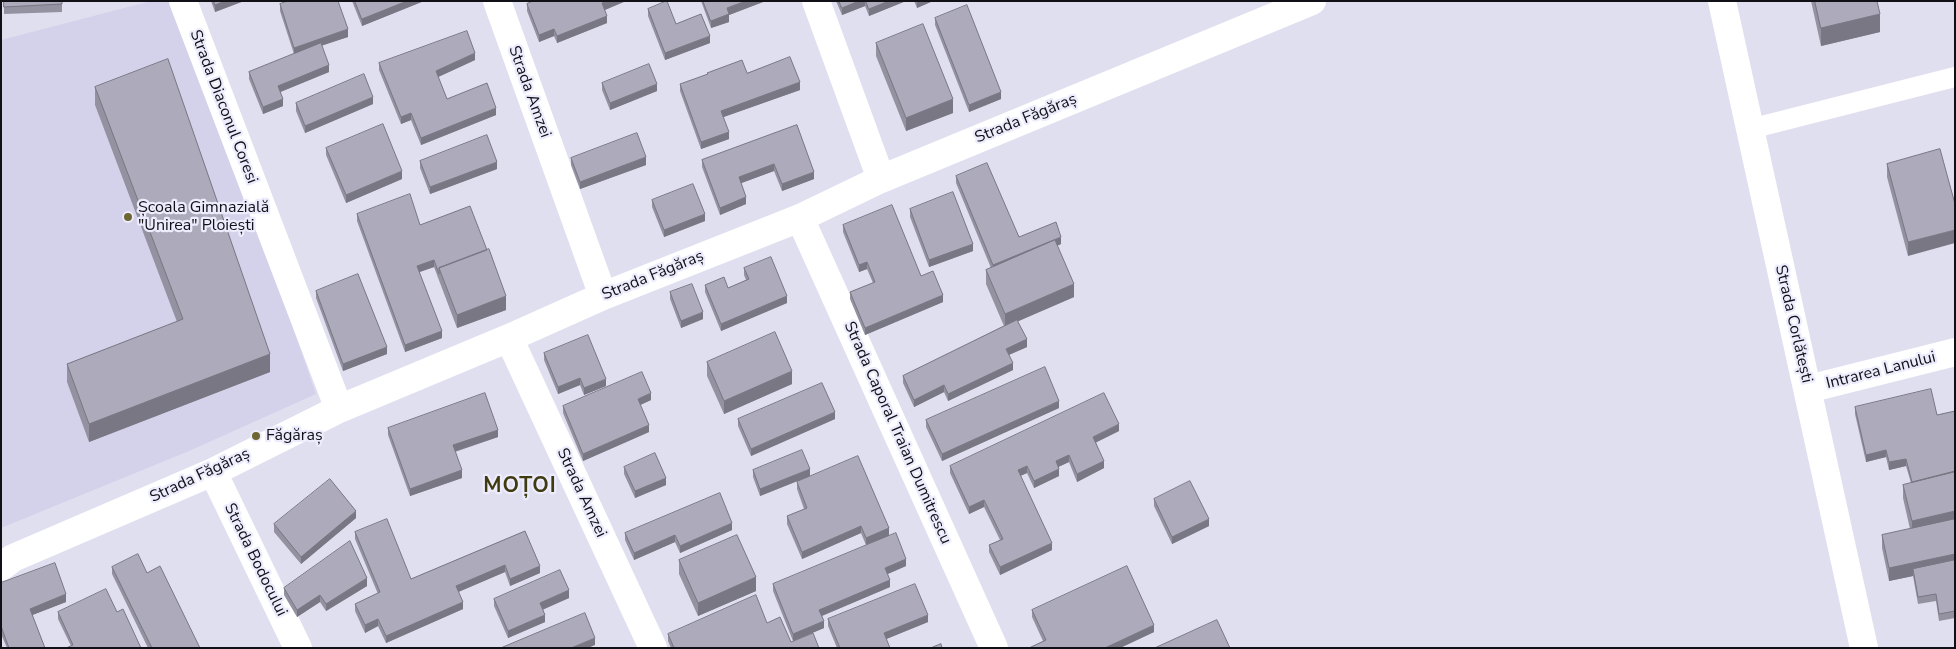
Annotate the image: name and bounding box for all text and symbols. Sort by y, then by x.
street label: Strada Diaconul Coresi [185,27,261,187]
street label: Strada Amzei [504,43,554,141]
street label: Strada Făgăraș [972,90,1080,148]
place label: Școala Gimnazială "Unirea" Ploiești [138,198,269,236]
marker: Școala Gimnazială "Unirea" Ploiești [122,211,134,223]
street label: Strada Făgăraș [599,247,707,305]
street label: Strada Corlătești [1770,263,1816,385]
street label: Strada Caporal Traian Dumitrescu [839,319,955,547]
street label: Intrarea Lanului [1824,348,1938,394]
place label: Făgăraș [266,426,323,446]
marker: Făgăraș [250,430,262,442]
street label: Strada Făgăraș [147,444,253,508]
street label: Strada Amzei [552,445,610,541]
district label: MOȚOI [483,474,557,500]
street label: Strada Bodocului [219,500,291,620]

